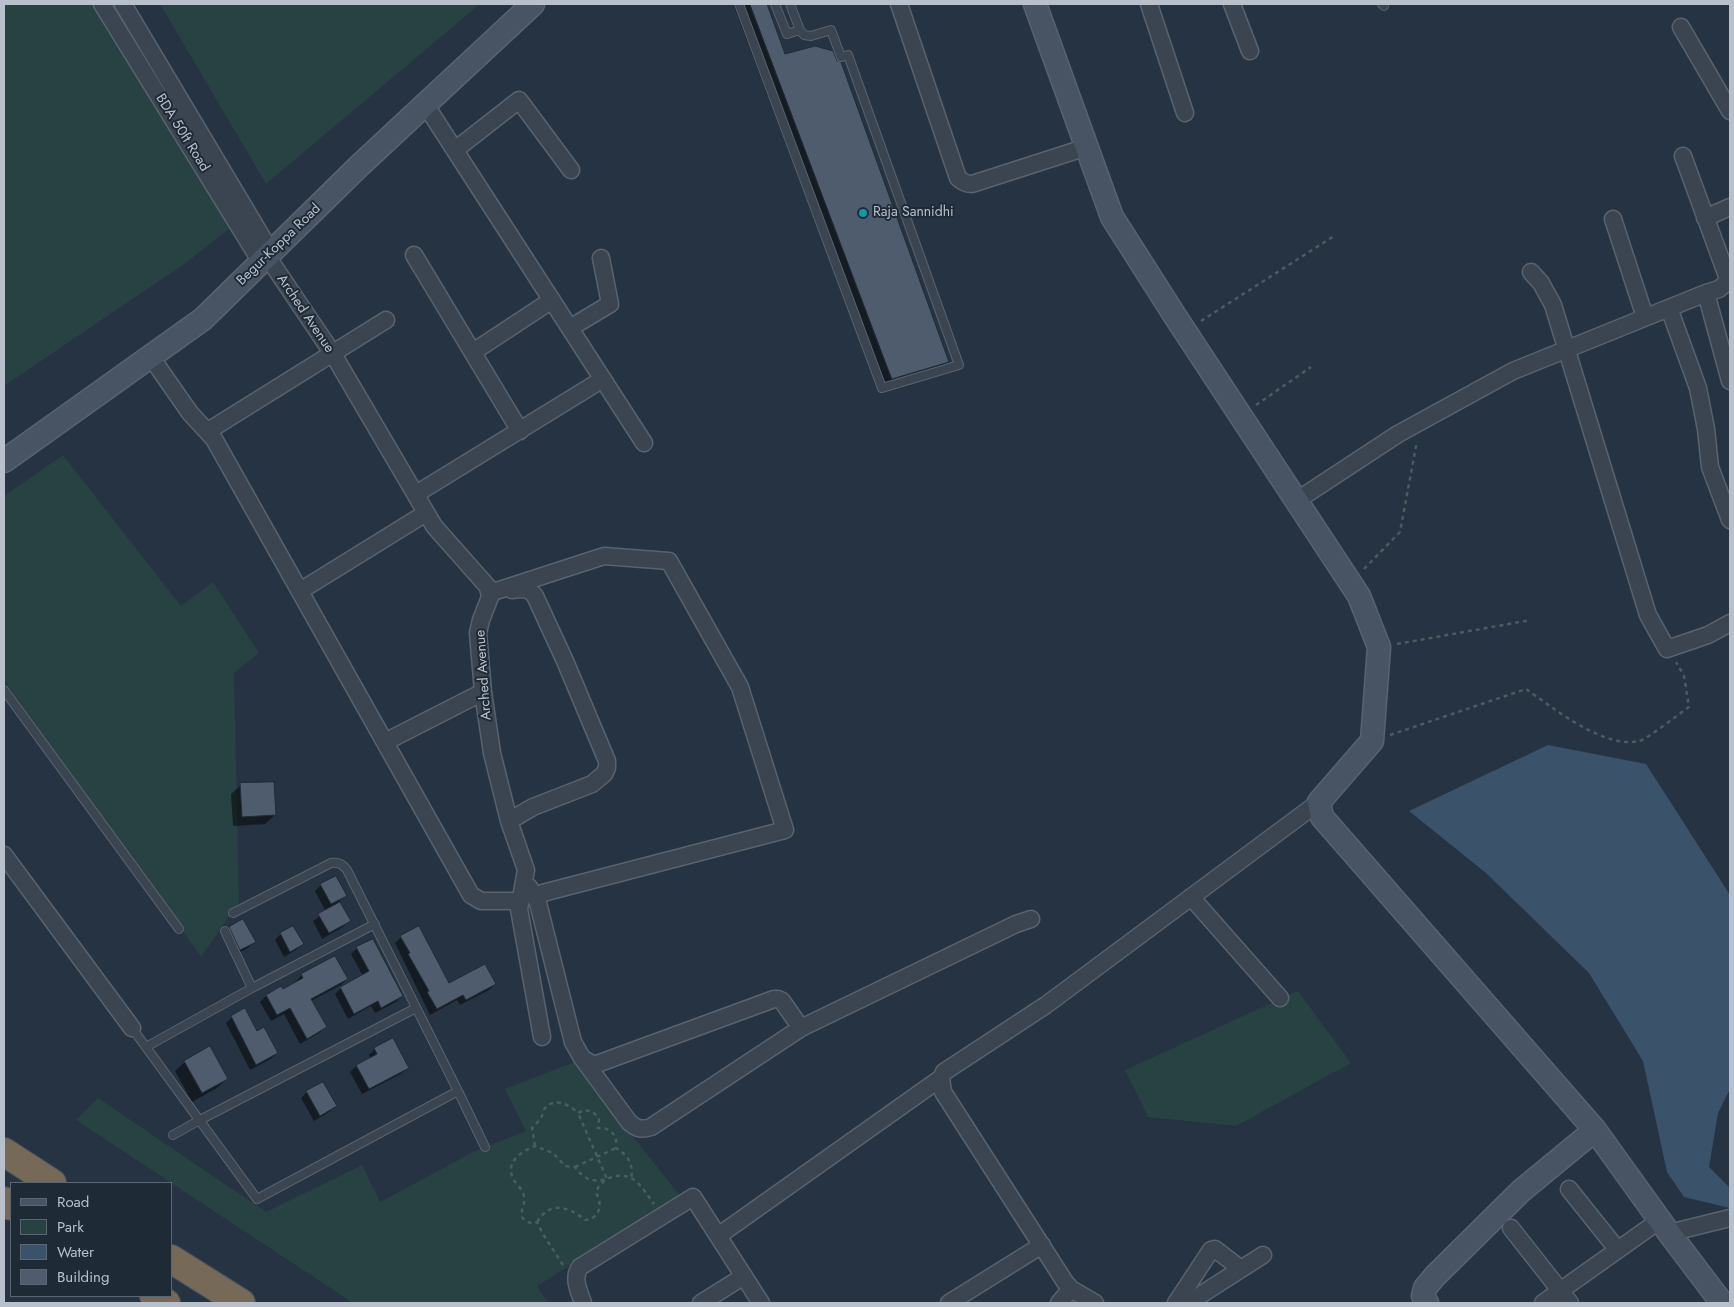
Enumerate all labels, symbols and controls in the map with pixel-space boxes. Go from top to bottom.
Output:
street label: BDA 50ft Road [151,91,213,175]
street label: Begur-Koppa Road [233,201,325,289]
place label: Raja Sannidhi [873,205,954,221]
marker: Raja Sannidhi [857,207,869,219]
street label: Arched Avenue [273,272,337,356]
street label: Arched Avenue [472,629,496,721]
legend [10,1182,172,1297]
text: Road [57,1191,89,1213]
text: Park [57,1216,84,1238]
text: Water [57,1241,94,1263]
text: Building [57,1266,109,1288]

